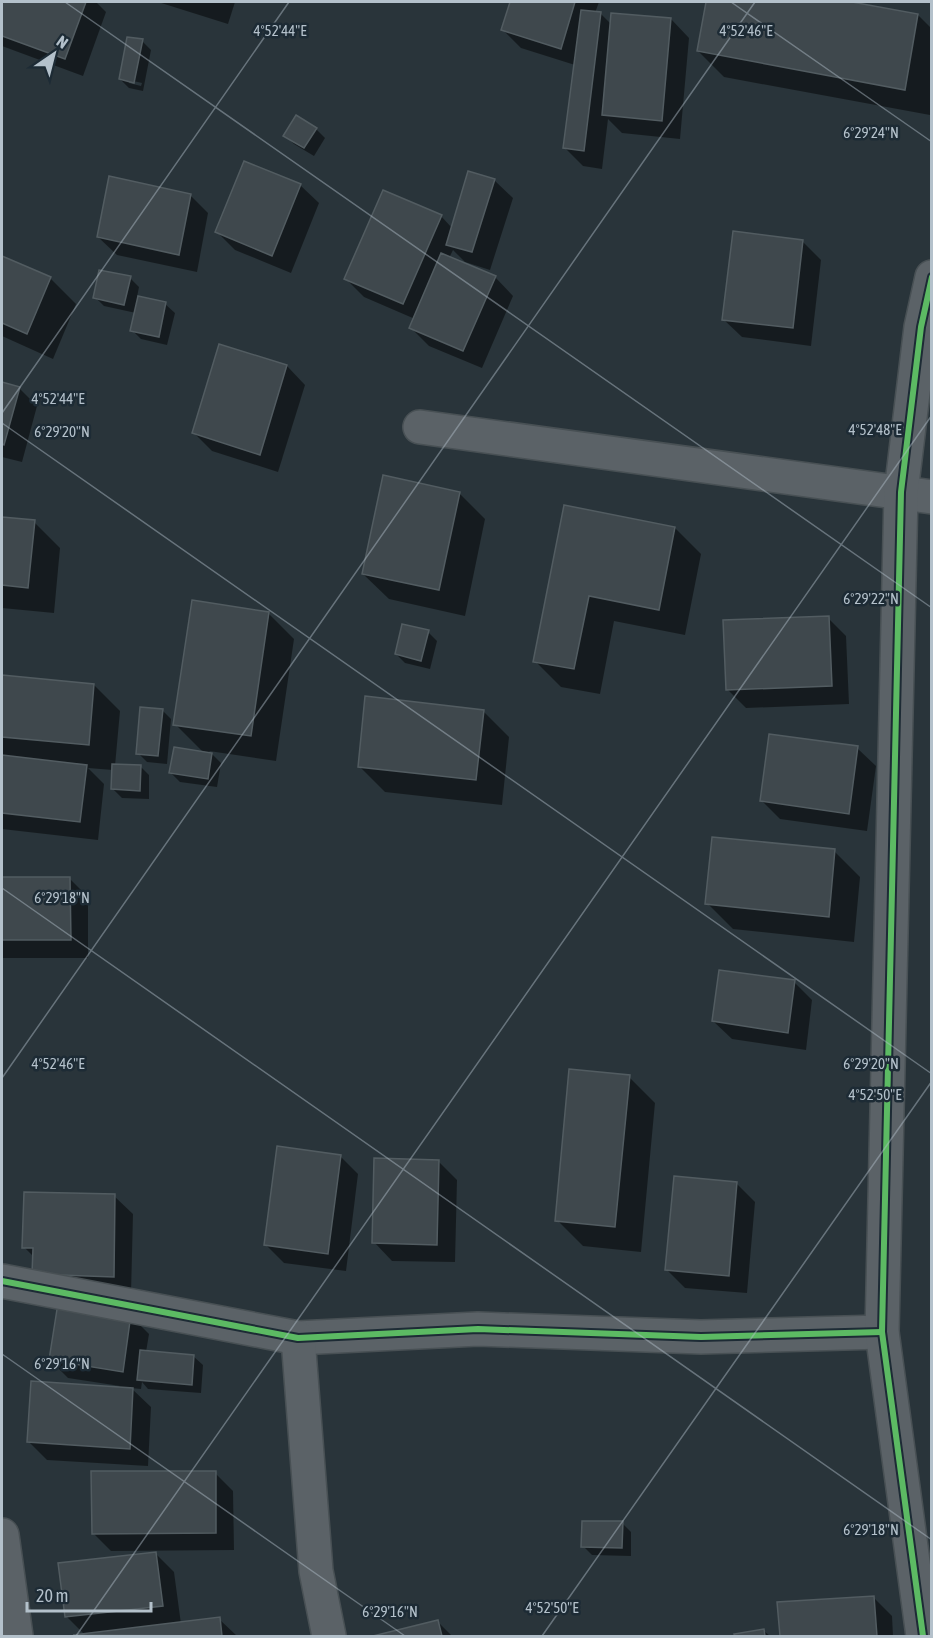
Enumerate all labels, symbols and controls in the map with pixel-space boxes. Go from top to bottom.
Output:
text: 4°52'44"E [253,22,307,39]
text: 4°52'46"E [719,22,773,39]
north arrow [24,24,84,84]
text: N [54,32,72,52]
text: 6°29'24"N [843,124,899,141]
text: 4°52'44"E [31,390,85,407]
text: 4°52'48"E [848,421,902,438]
text: 6°29'20"N [34,423,90,440]
text: 6°29'22"N [843,590,899,607]
text: 6°29'18"N [34,889,90,906]
text: 4°52'46"E [31,1055,85,1072]
text: 6°29'20"N [843,1055,899,1072]
text: 4°52'50"E [848,1086,902,1103]
text: 6°29'16"N [34,1355,90,1372]
text: 6°29'18"N [843,1521,899,1538]
scale bar [27,1575,152,1613]
text: 20 m [36,1585,68,1606]
text: 4°52'50"E [525,1599,579,1616]
text: 6°29'16"N [362,1603,418,1620]

